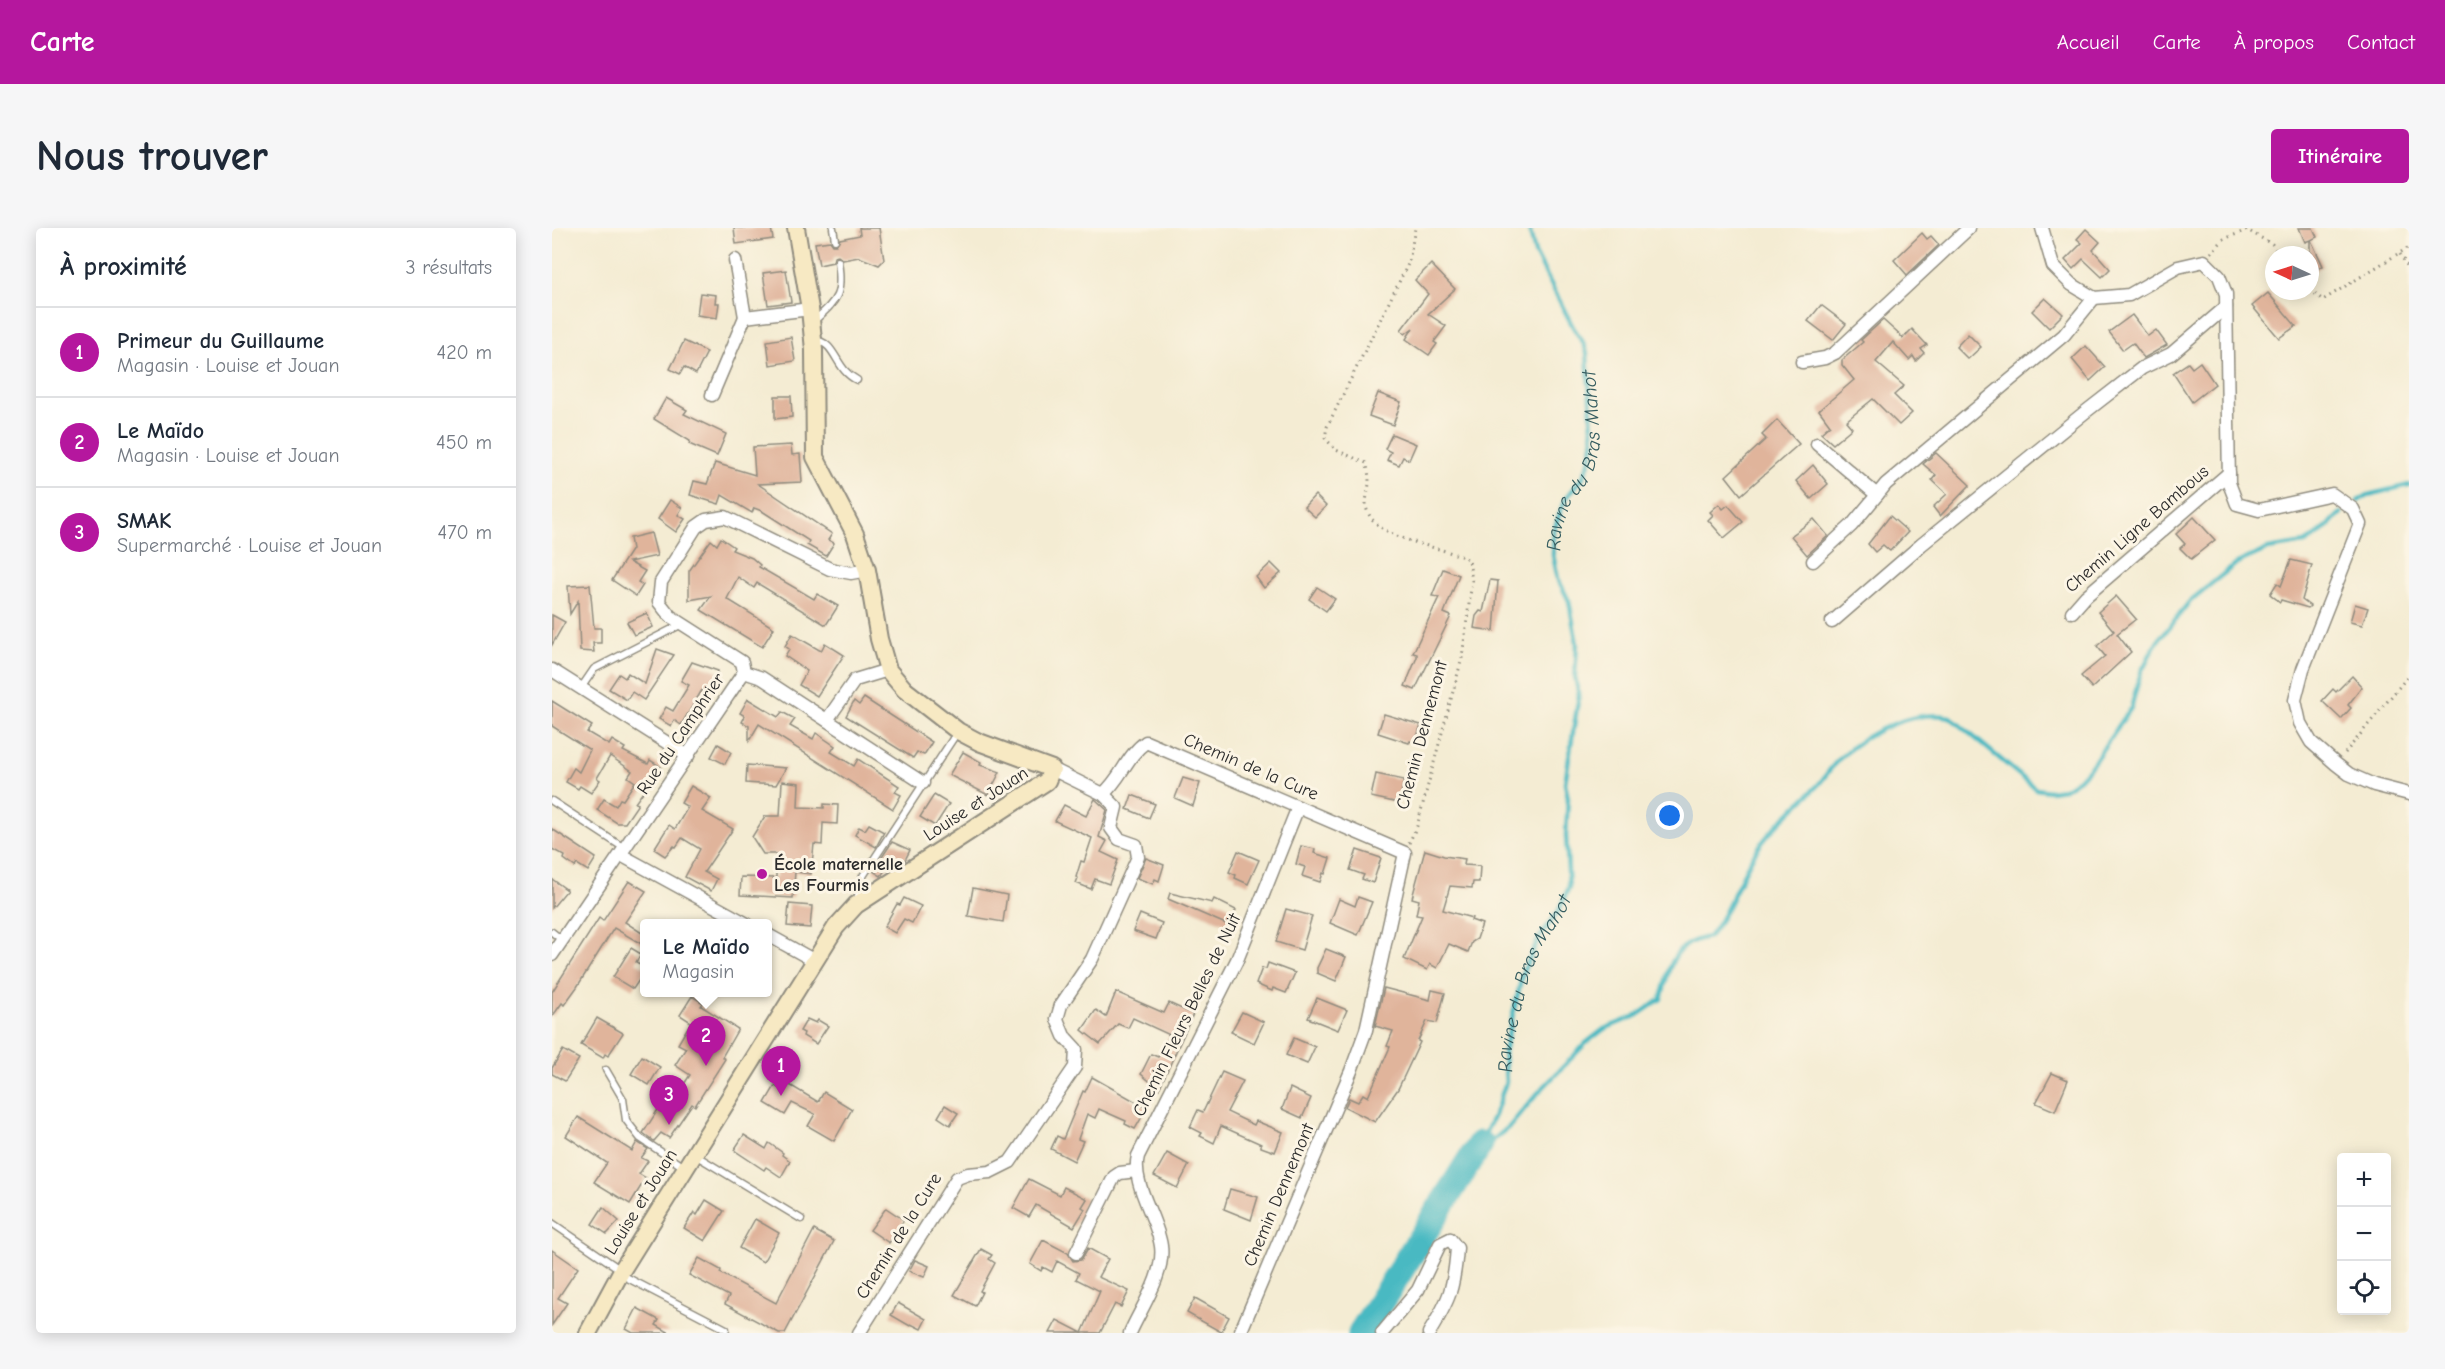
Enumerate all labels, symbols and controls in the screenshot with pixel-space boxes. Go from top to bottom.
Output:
text: Carte [30,26,95,58]
text: Accueil [2057,30,2120,54]
text: Carte [2153,30,2201,54]
text: À propos [2234,30,2314,54]
text: Contact [2347,30,2415,54]
button: Itinéraire [2271,129,2409,183]
text: Nous trouver [36,132,268,181]
north arrow [2265,246,2319,300]
text: À proximité [60,252,187,282]
text: 3 résultats [405,256,492,279]
text: Primeur du Guillaume [117,328,324,354]
text: 1 [76,341,83,364]
text: 420 m [436,341,492,364]
text: Magasin · Louise et Jouan [117,354,340,377]
water label: Ravine du Bras Mahot [1542,368,1605,551]
text: Le Maïdo [117,418,204,444]
text: 2 [75,431,84,454]
text: 450 m [436,431,492,454]
text: Magasin · Louise et Jouan [117,444,340,467]
street label: Chemin Ligne Bambous [2061,461,2213,597]
text: SMAK [117,508,171,534]
text: 3 [75,521,84,544]
text: 470 m [437,521,492,544]
text: Supermarché · Louise et Jouan [117,534,382,557]
street label: Chemin Dennemont [1392,657,1452,812]
street label: Rue du Camphrier [633,669,730,799]
street label: Chemin de la Cure [1180,729,1322,805]
street label: Louise et Jouan [920,762,1032,846]
your location [1655,801,1684,830]
place label: École maternelle Les Fourmis [774,853,903,896]
marker: École maternelle Les Fourmis [755,867,769,881]
water label: Ravine du Bras Mahot [1492,889,1576,1073]
street label: Chemin Fleurs Belles de Nuit [1129,909,1246,1120]
popup [640,919,772,997]
text: Le Maïdo [662,934,750,960]
text: Magasin [662,960,734,983]
pin: 2 [686,1016,726,1066]
pin: 1 [762,1046,800,1096]
pin: 3 [650,1076,688,1125]
street label: Chemin Dennemont [1239,1119,1319,1270]
street label: Louise et Jouan [600,1145,682,1259]
map controls [2337,1153,2391,1315]
button: + [2337,1153,2391,1207]
street label: Chemin de la Cure [852,1169,946,1303]
button: − [2337,1207,2391,1261]
button: locate [2337,1261,2391,1315]

